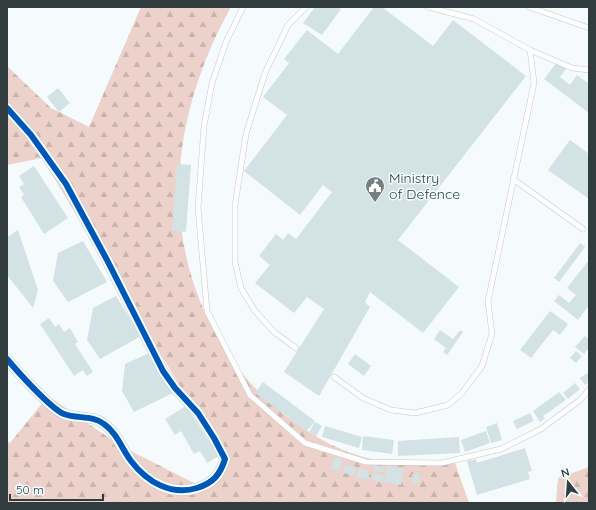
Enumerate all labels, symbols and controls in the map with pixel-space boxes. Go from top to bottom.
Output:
place label: Ministry of Defence [389,169,460,203]
public building icon: Ministry of Defence [364,175,386,203]
north arrow [548,462,588,502]
text: N [559,465,571,480]
scale bar [10,476,103,502]
text: 50 m [16,482,44,497]

